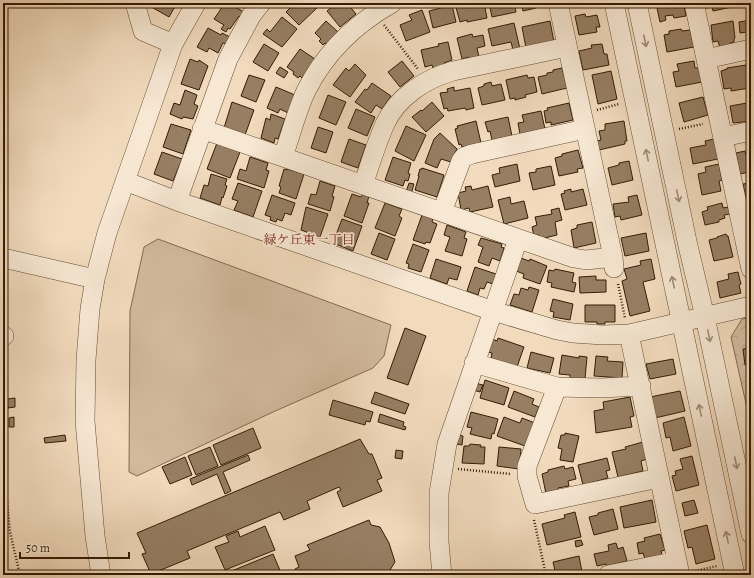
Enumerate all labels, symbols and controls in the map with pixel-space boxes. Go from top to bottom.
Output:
one-way arrow [642,34,650,47]
one-way arrow [642,149,650,162]
one-way arrow [674,189,682,202]
district label: 緑ケ丘東一丁目 [263,231,355,248]
one-way arrow [669,276,677,289]
one-way arrow [705,329,713,342]
one-way arrow [696,403,704,416]
one-way arrow [732,457,740,470]
one-way arrow [722,531,730,544]
scale bar [20,534,129,560]
text: 50 m [26,540,50,556]

